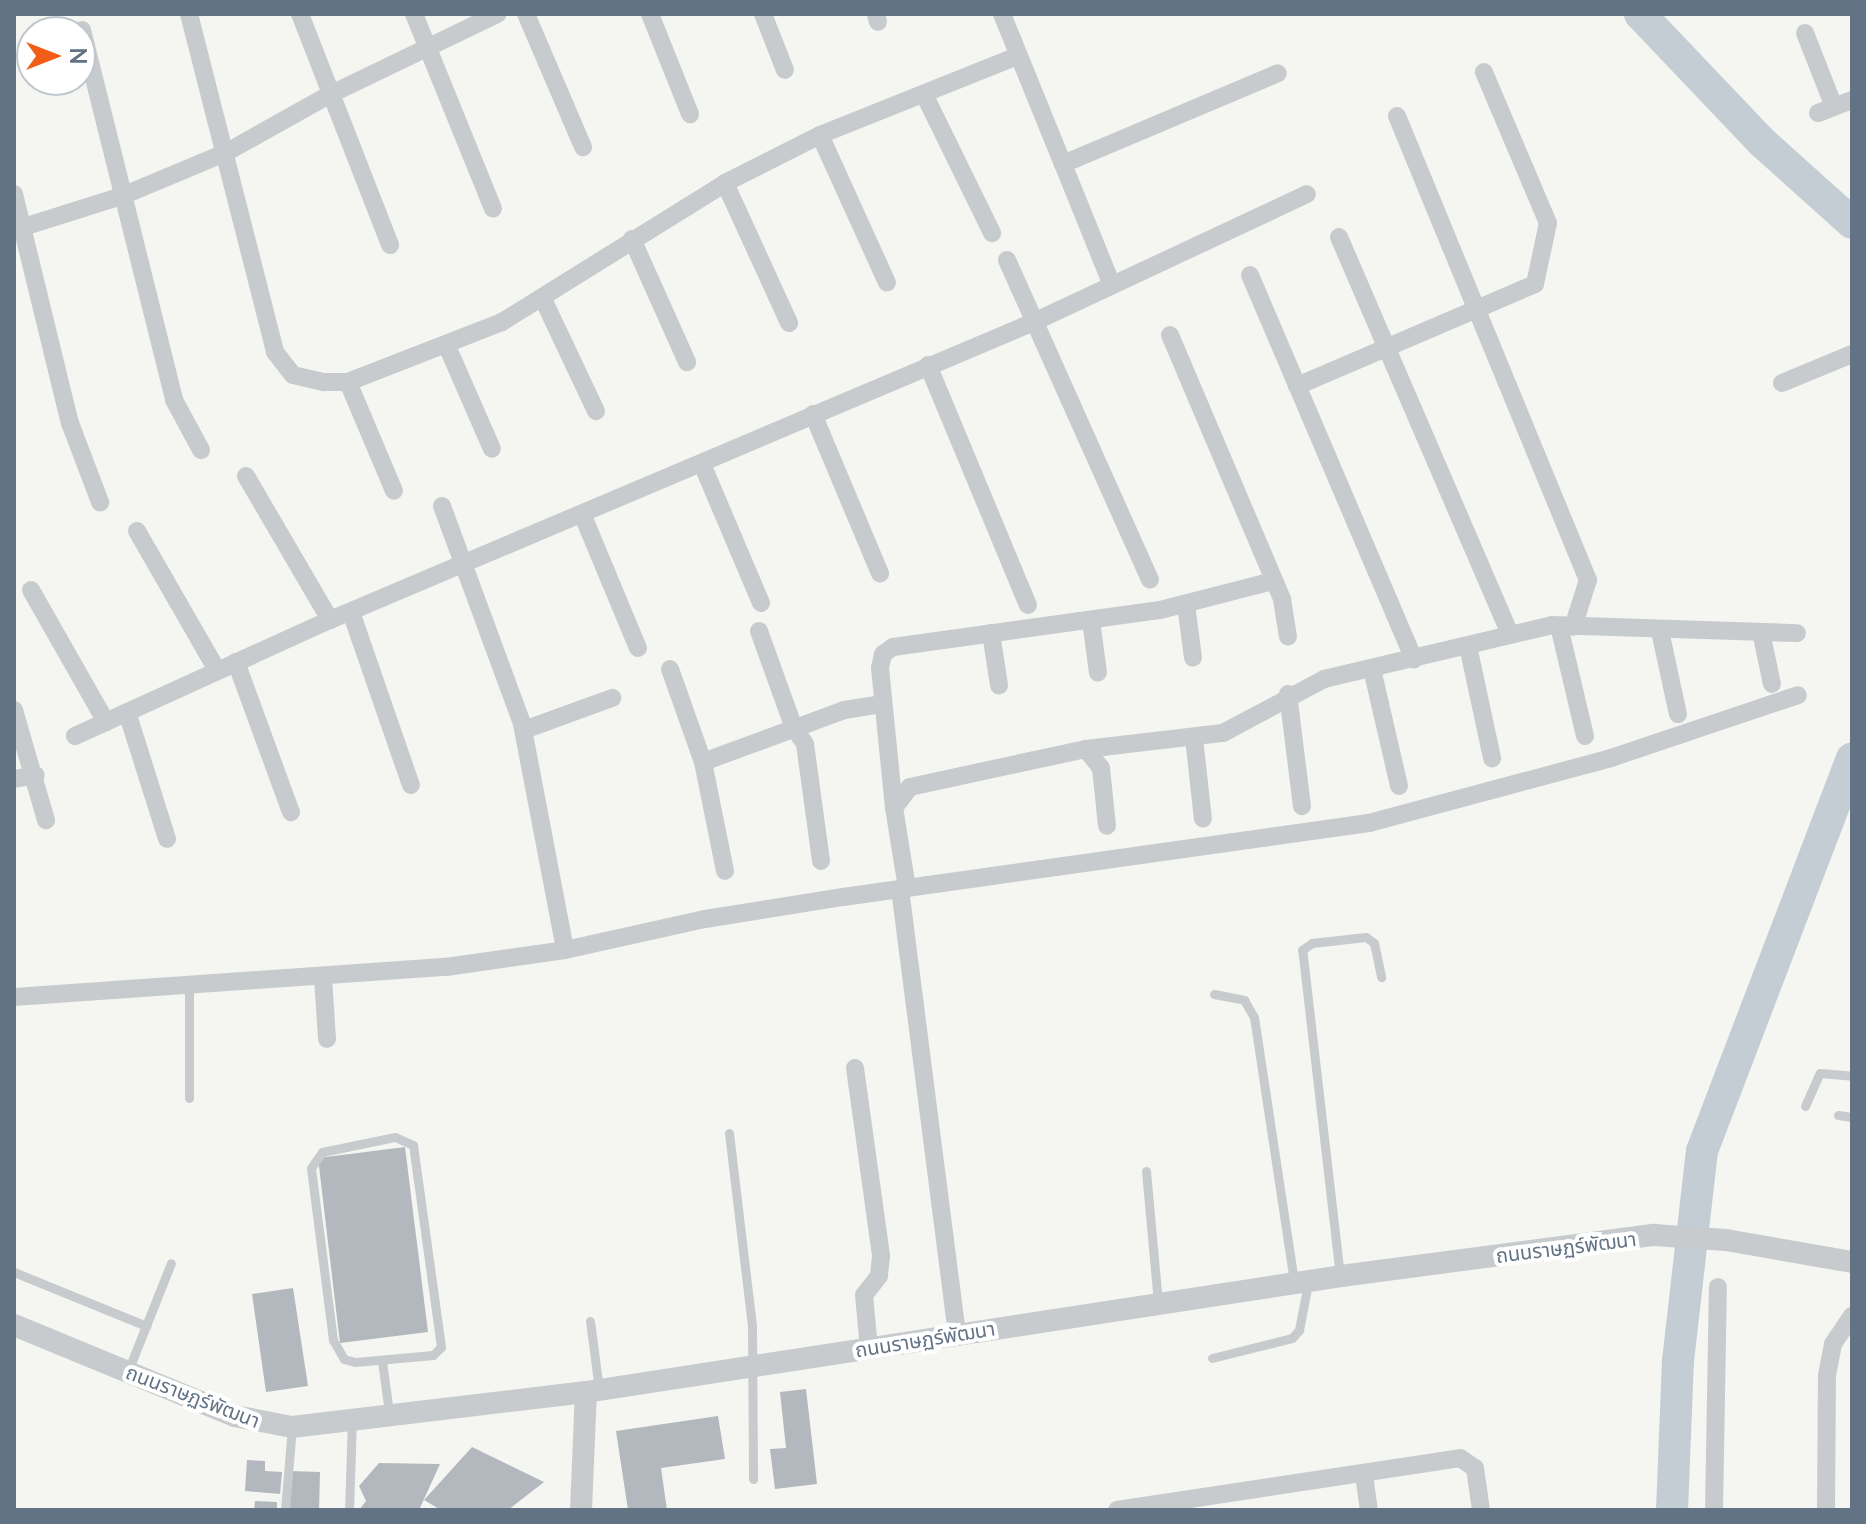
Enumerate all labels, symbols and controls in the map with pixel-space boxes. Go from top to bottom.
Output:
north arrow [16,16,96,96]
text: N [65,48,92,64]
street label: ถนนราษฏร์พัฒนา [1494,1226,1638,1268]
street label: ถนนราษฏร์พัฒนา [853,1316,997,1362]
street label: ถนนราษฏร์พัฒนา [123,1359,263,1433]

